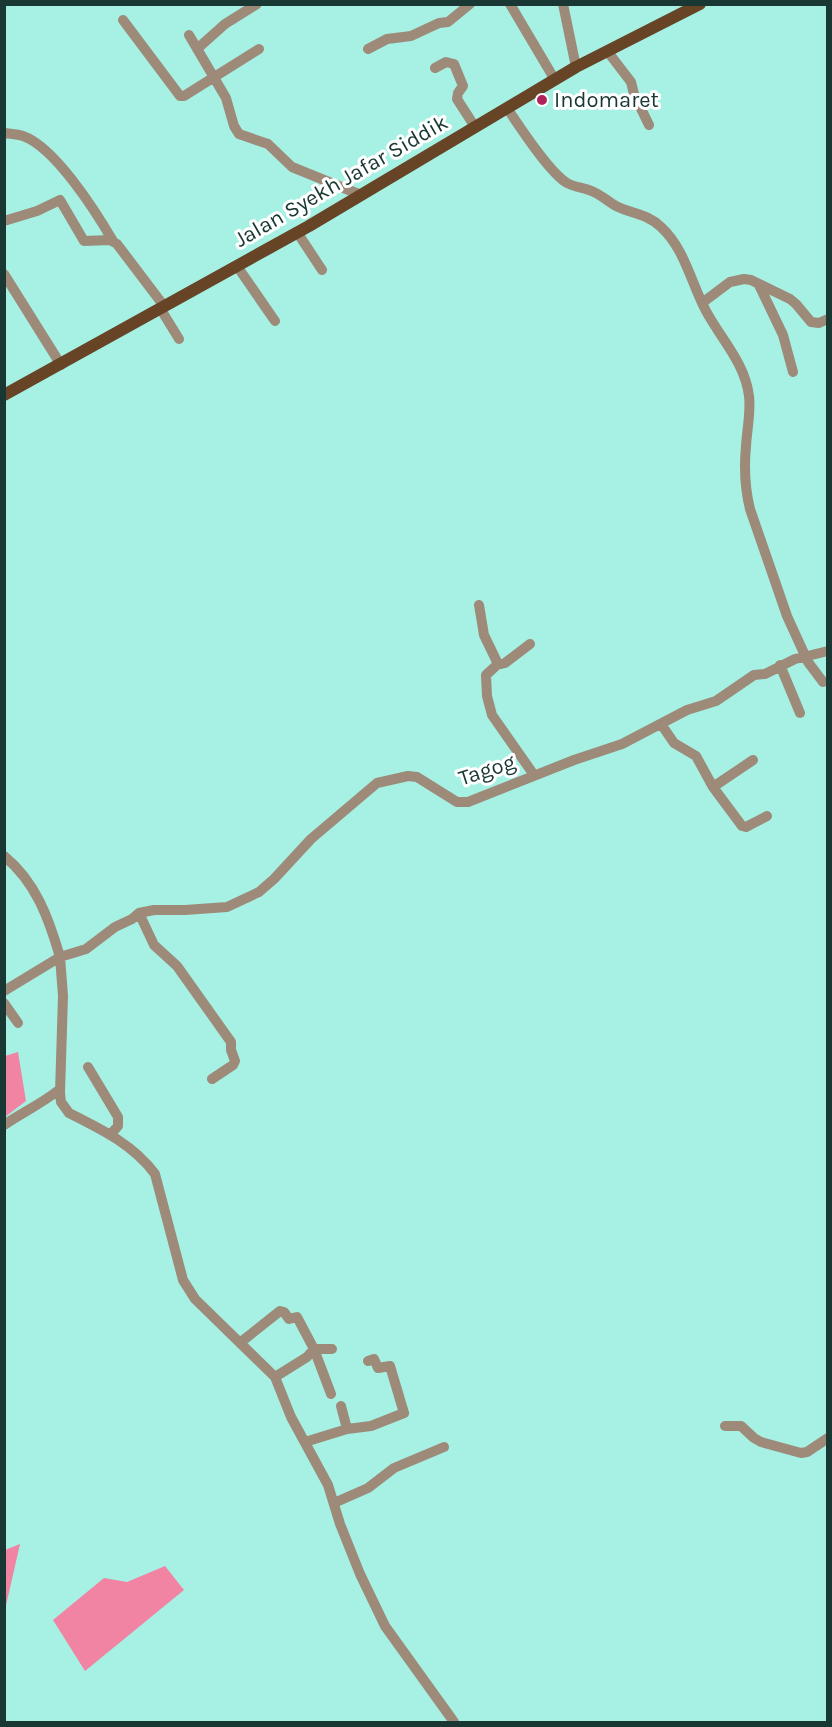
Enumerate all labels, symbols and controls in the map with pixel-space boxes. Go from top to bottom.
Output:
place label: Indomaret [554,87,659,113]
marker: Indomaret [535,93,549,107]
street label: Jalan Syekh Jafar Siddik [230,109,452,253]
street label: Tagog [455,748,519,791]

